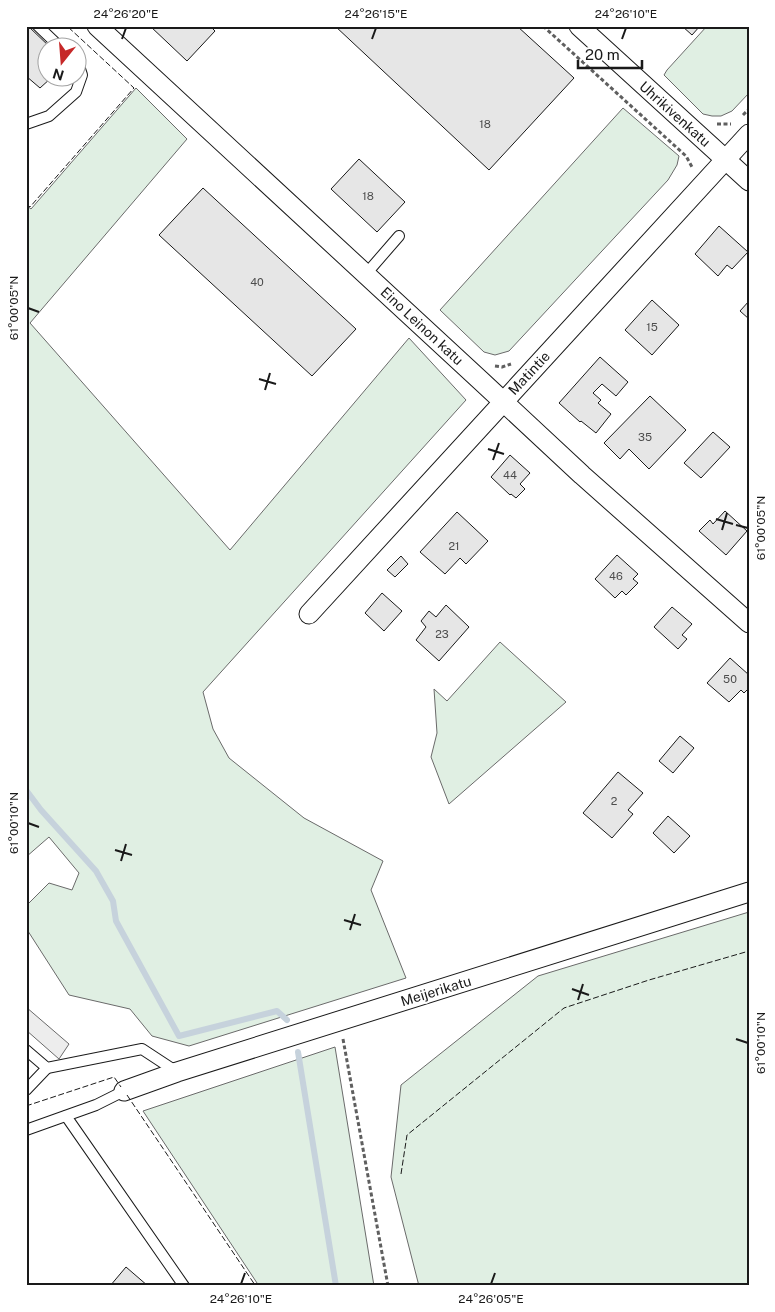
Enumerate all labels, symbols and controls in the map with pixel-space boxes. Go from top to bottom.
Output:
text: 24°26'20"E [94,7,158,21]
text: 24°26'15"E [345,7,407,21]
text: 24°26'10"E [595,7,657,21]
north arrow [38,38,88,88]
scale bar [578,38,641,70]
text: 20 m [585,46,620,63]
text: N [51,65,66,84]
street label: Uhrikivenkatu [636,78,714,150]
house number: 18 [479,118,491,130]
house number: 18 [362,190,374,202]
text: 61°00'05"N [7,276,21,340]
house number: 40 [250,276,264,288]
street label: Eino Leinon katu [378,284,466,368]
house number: 15 [646,321,658,333]
street label: Matintie [505,348,553,398]
house number: 35 [638,431,652,443]
house number: 44 [503,469,517,481]
text: 61°00'05"N [754,496,768,560]
house number: 21 [448,540,460,552]
house number: 46 [609,570,623,582]
house number: 23 [435,628,449,640]
house number: 50 [723,673,737,685]
text: 61°00'10"N [7,792,21,854]
house number: 2 [611,795,618,807]
street label: Meijerikatu [399,973,473,1009]
text: 61°00'10"N [754,1012,768,1074]
text: 24°26'10"E [210,1292,272,1306]
text: 24°26'05"E [458,1292,524,1306]

